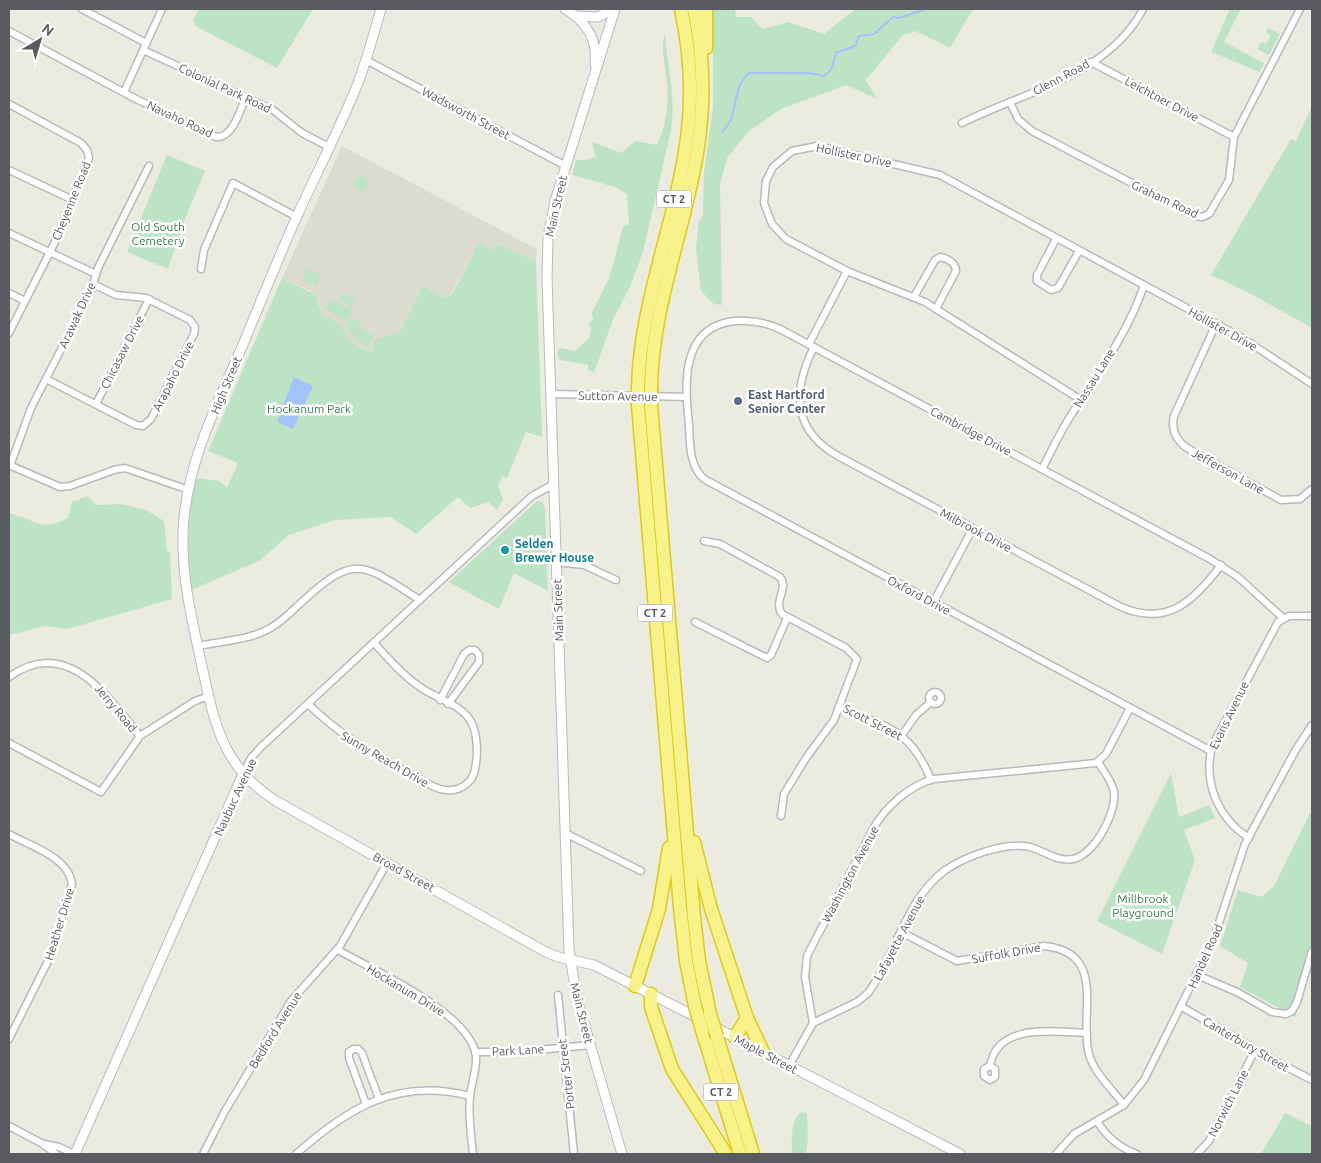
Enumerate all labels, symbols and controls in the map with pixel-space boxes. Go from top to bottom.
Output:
north arrow [15,15,65,65]
text: N [39,20,57,39]
street label: Glenn Road [1031,57,1091,97]
street label: Colonial Park Road [177,61,273,115]
street label: Leichtner Drive [1123,74,1201,124]
street label: Wadsworth Street [420,84,513,142]
street label: Navaho Road [145,98,215,140]
street label: Hollister Drive [815,141,893,169]
street label: Cheyenne Road [49,160,93,242]
street label: Main Street [543,174,569,238]
street label: Graham Road [1129,178,1201,220]
road number: CT 2 [656,190,692,208]
park label: Old South Cemetery [131,220,185,247]
street label: Arawak Drive [56,280,98,350]
street label: Hollister Drive [1186,305,1260,353]
street label: Chicasaw Drive [98,313,146,391]
street label: Arapaho Drive [150,339,196,413]
street label: Nassau Lane [1071,346,1117,410]
street label: High Street [208,354,244,416]
place label: East Hartford Senior Center [748,388,825,415]
street label: Sutton Avenue [578,389,658,403]
marker: East Hartford Senior Center [732,395,744,407]
park label: Hockanum Park [267,402,351,415]
street label: Cambridge Drive [928,404,1014,458]
street label: Jefferson Lane [1190,446,1266,496]
street label: Milbrook Drive [938,506,1014,554]
place label: Selden Brewer House [515,537,594,564]
marker: Selden Brewer House [499,544,511,556]
street label: Oxford Drive [885,573,953,617]
street label: Main Street [550,578,566,642]
road number: CT 2 [638,604,672,622]
street label: Evans Avenue [1207,679,1251,751]
street label: Jerry Road [92,682,140,734]
street label: Scott Street [841,702,905,743]
street label: Sunny Reach Drive [339,729,431,789]
street label: Naubuc Avenue [211,756,259,838]
street label: Washington Avenue [819,823,881,925]
street label: Broad Street [371,850,437,894]
street label: Heather Drive [42,886,76,962]
park label: Millbrook Playground [1112,892,1174,919]
street label: Lafayette Avenue [871,893,927,983]
street label: Handel Road [1185,922,1225,990]
street label: Suffolk Drive [971,941,1041,965]
street label: Hockanum Drive [365,962,447,1018]
street label: Main Street [568,981,596,1045]
street label: Bedford Avenue [246,989,304,1071]
street label: Canterbury Street [1201,1014,1291,1074]
street label: Maple Street [732,1032,800,1076]
street label: Porter Street [555,1038,577,1110]
street label: Park Lane [492,1042,544,1058]
street label: Norwich Lane [1206,1067,1250,1139]
road number: CT 2 [704,1084,738,1100]

